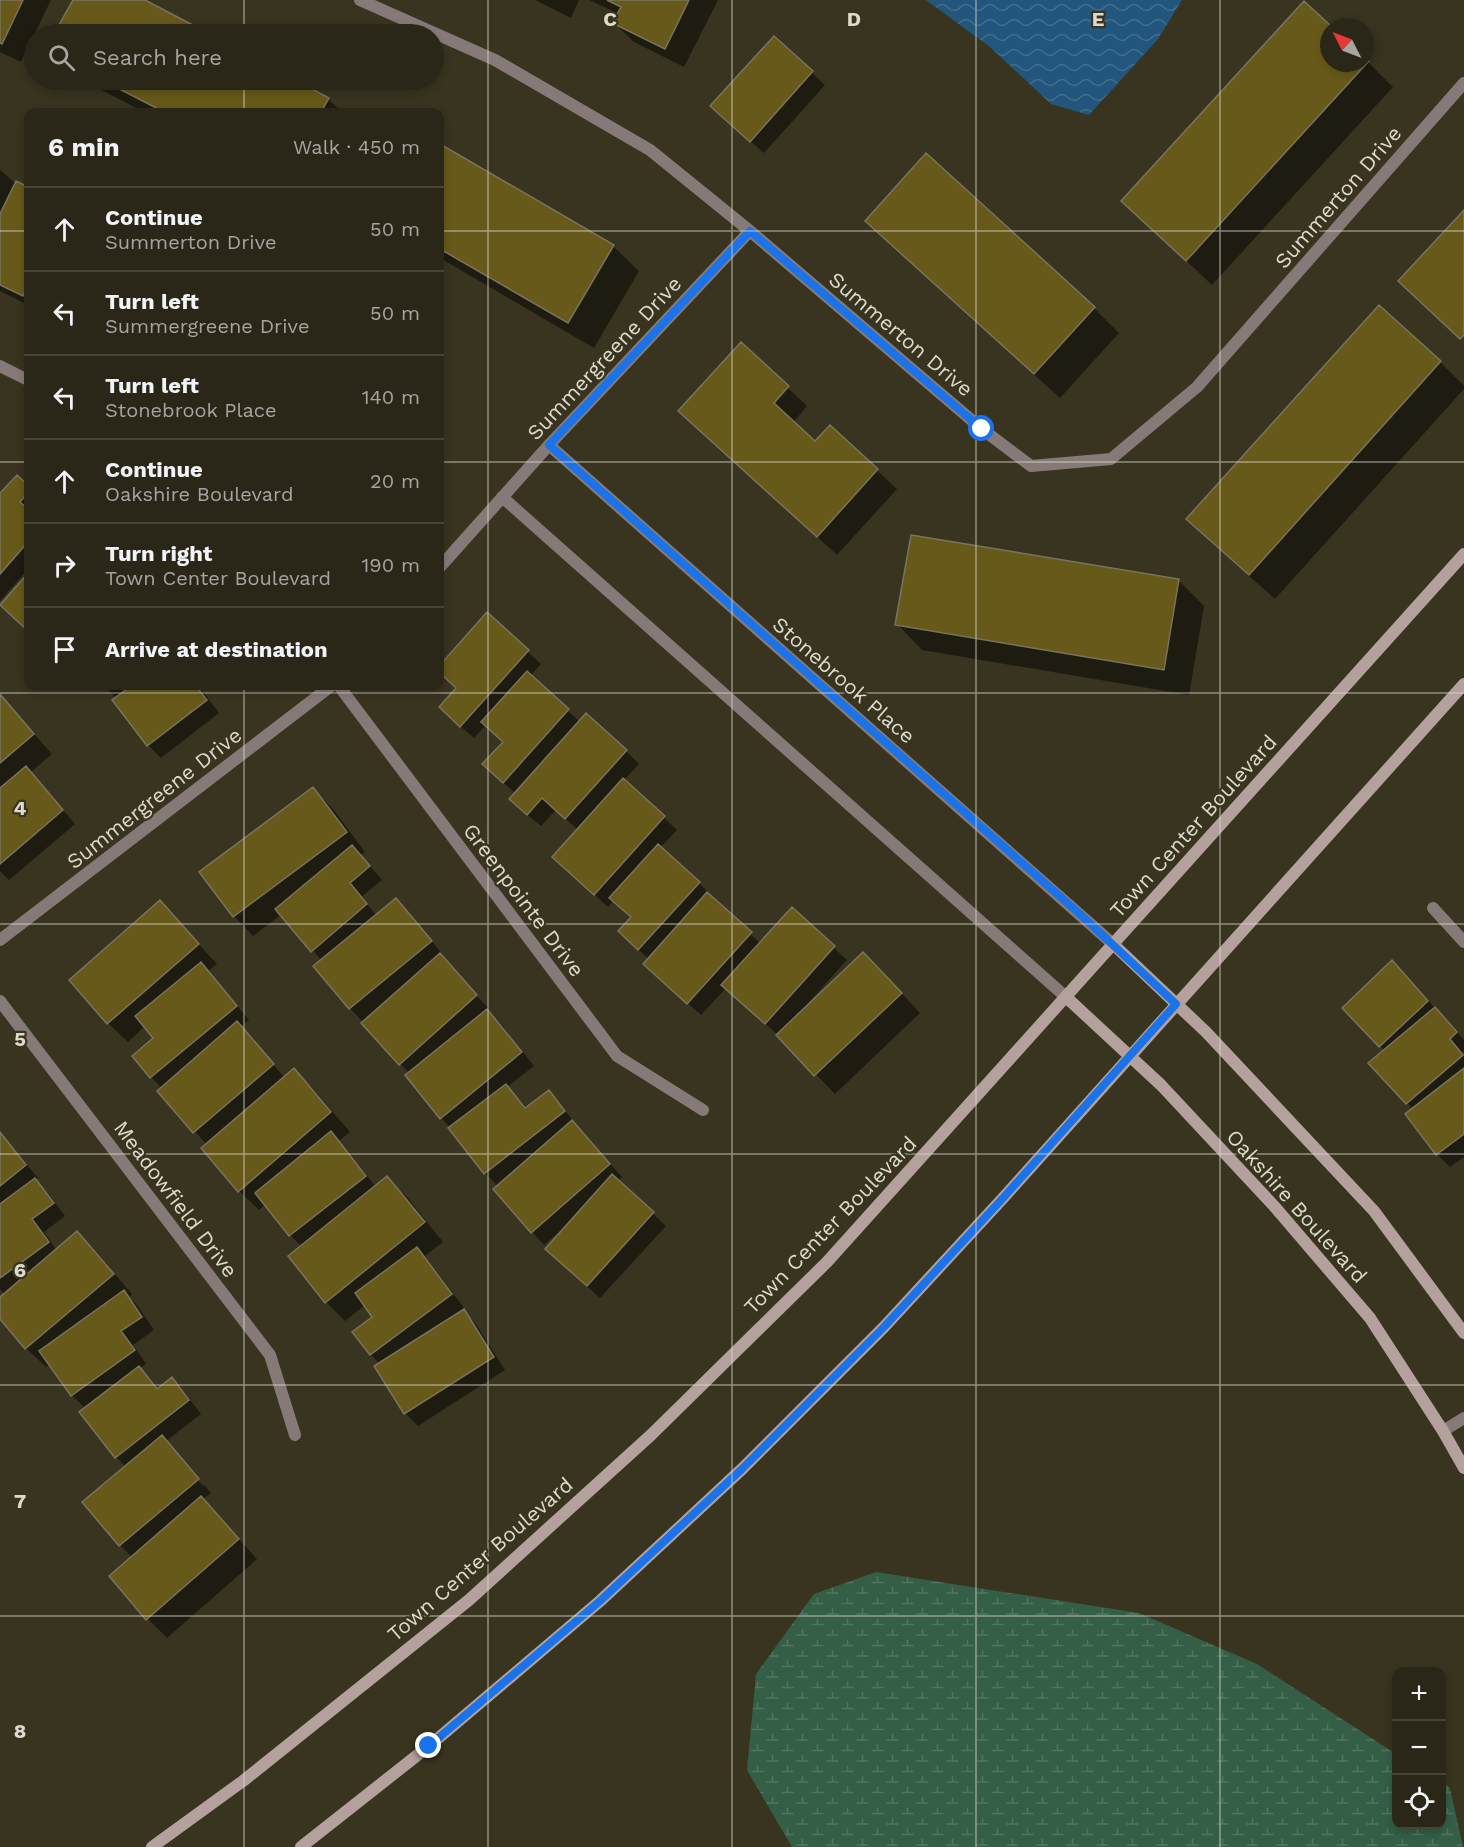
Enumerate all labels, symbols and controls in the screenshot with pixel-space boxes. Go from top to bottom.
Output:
text: C [603,7,617,31]
text: D [847,7,861,31]
text: E [1092,7,1104,31]
north arrow [1320,18,1374,72]
search box [24,24,444,90]
icon: search [45,41,78,74]
text: Search here [93,45,222,70]
street label: Summerton Drive [1269,121,1407,273]
text: 6 min [48,132,120,162]
text: Walk · 450 m [293,135,420,159]
text: Continue [105,205,203,230]
icon: ahead [48,213,81,246]
text: 50 m [370,217,420,241]
text: Summerton Drive [105,230,277,254]
street label: Summerton Drive [824,267,978,401]
street label: Summergreene Drive [522,271,686,445]
text: Turn left [105,289,199,314]
icon: left [48,297,81,330]
text: 50 m [370,301,420,325]
text: Summergreene Drive [105,314,309,338]
text: Turn left [105,373,199,398]
icon: left [48,381,81,414]
text: 140 m [362,385,420,409]
text: Stonebrook Place [105,398,277,422]
route start [968,415,994,441]
text: Continue [105,457,203,482]
icon: ahead [48,465,81,498]
text: 20 m [370,469,420,493]
text: Oakshire Boulevard [105,482,293,506]
text: Turn right [105,541,212,566]
icon: right [48,549,81,582]
text: 190 m [362,553,420,577]
text: Town Center Boulevard [105,566,331,590]
street label: Stonebrook Place [768,611,920,749]
icon: arrive [48,633,81,666]
text: Arrive at destination [105,637,328,662]
street label: Summergreene Drive [62,722,246,874]
street label: Town Center Boulevard [1104,729,1282,923]
text: 4 [14,796,27,820]
street label: Greenpointe Drive [458,819,590,981]
text: 5 [14,1027,26,1051]
street label: Meadowfield Drive [109,1116,243,1282]
street label: Oakshire Boulevard [1222,1124,1372,1288]
street label: Town Center Boulevard [739,1131,921,1319]
text: 6 [14,1258,26,1282]
street label: Town Center Boulevard [382,1472,578,1646]
text: 7 [14,1489,26,1513]
map controls [1392,1667,1446,1829]
button: + [1392,1667,1446,1721]
text: 8 [14,1719,26,1743]
button: − [1392,1721,1446,1775]
route end [415,1732,441,1758]
button: locate [1392,1775,1446,1829]

